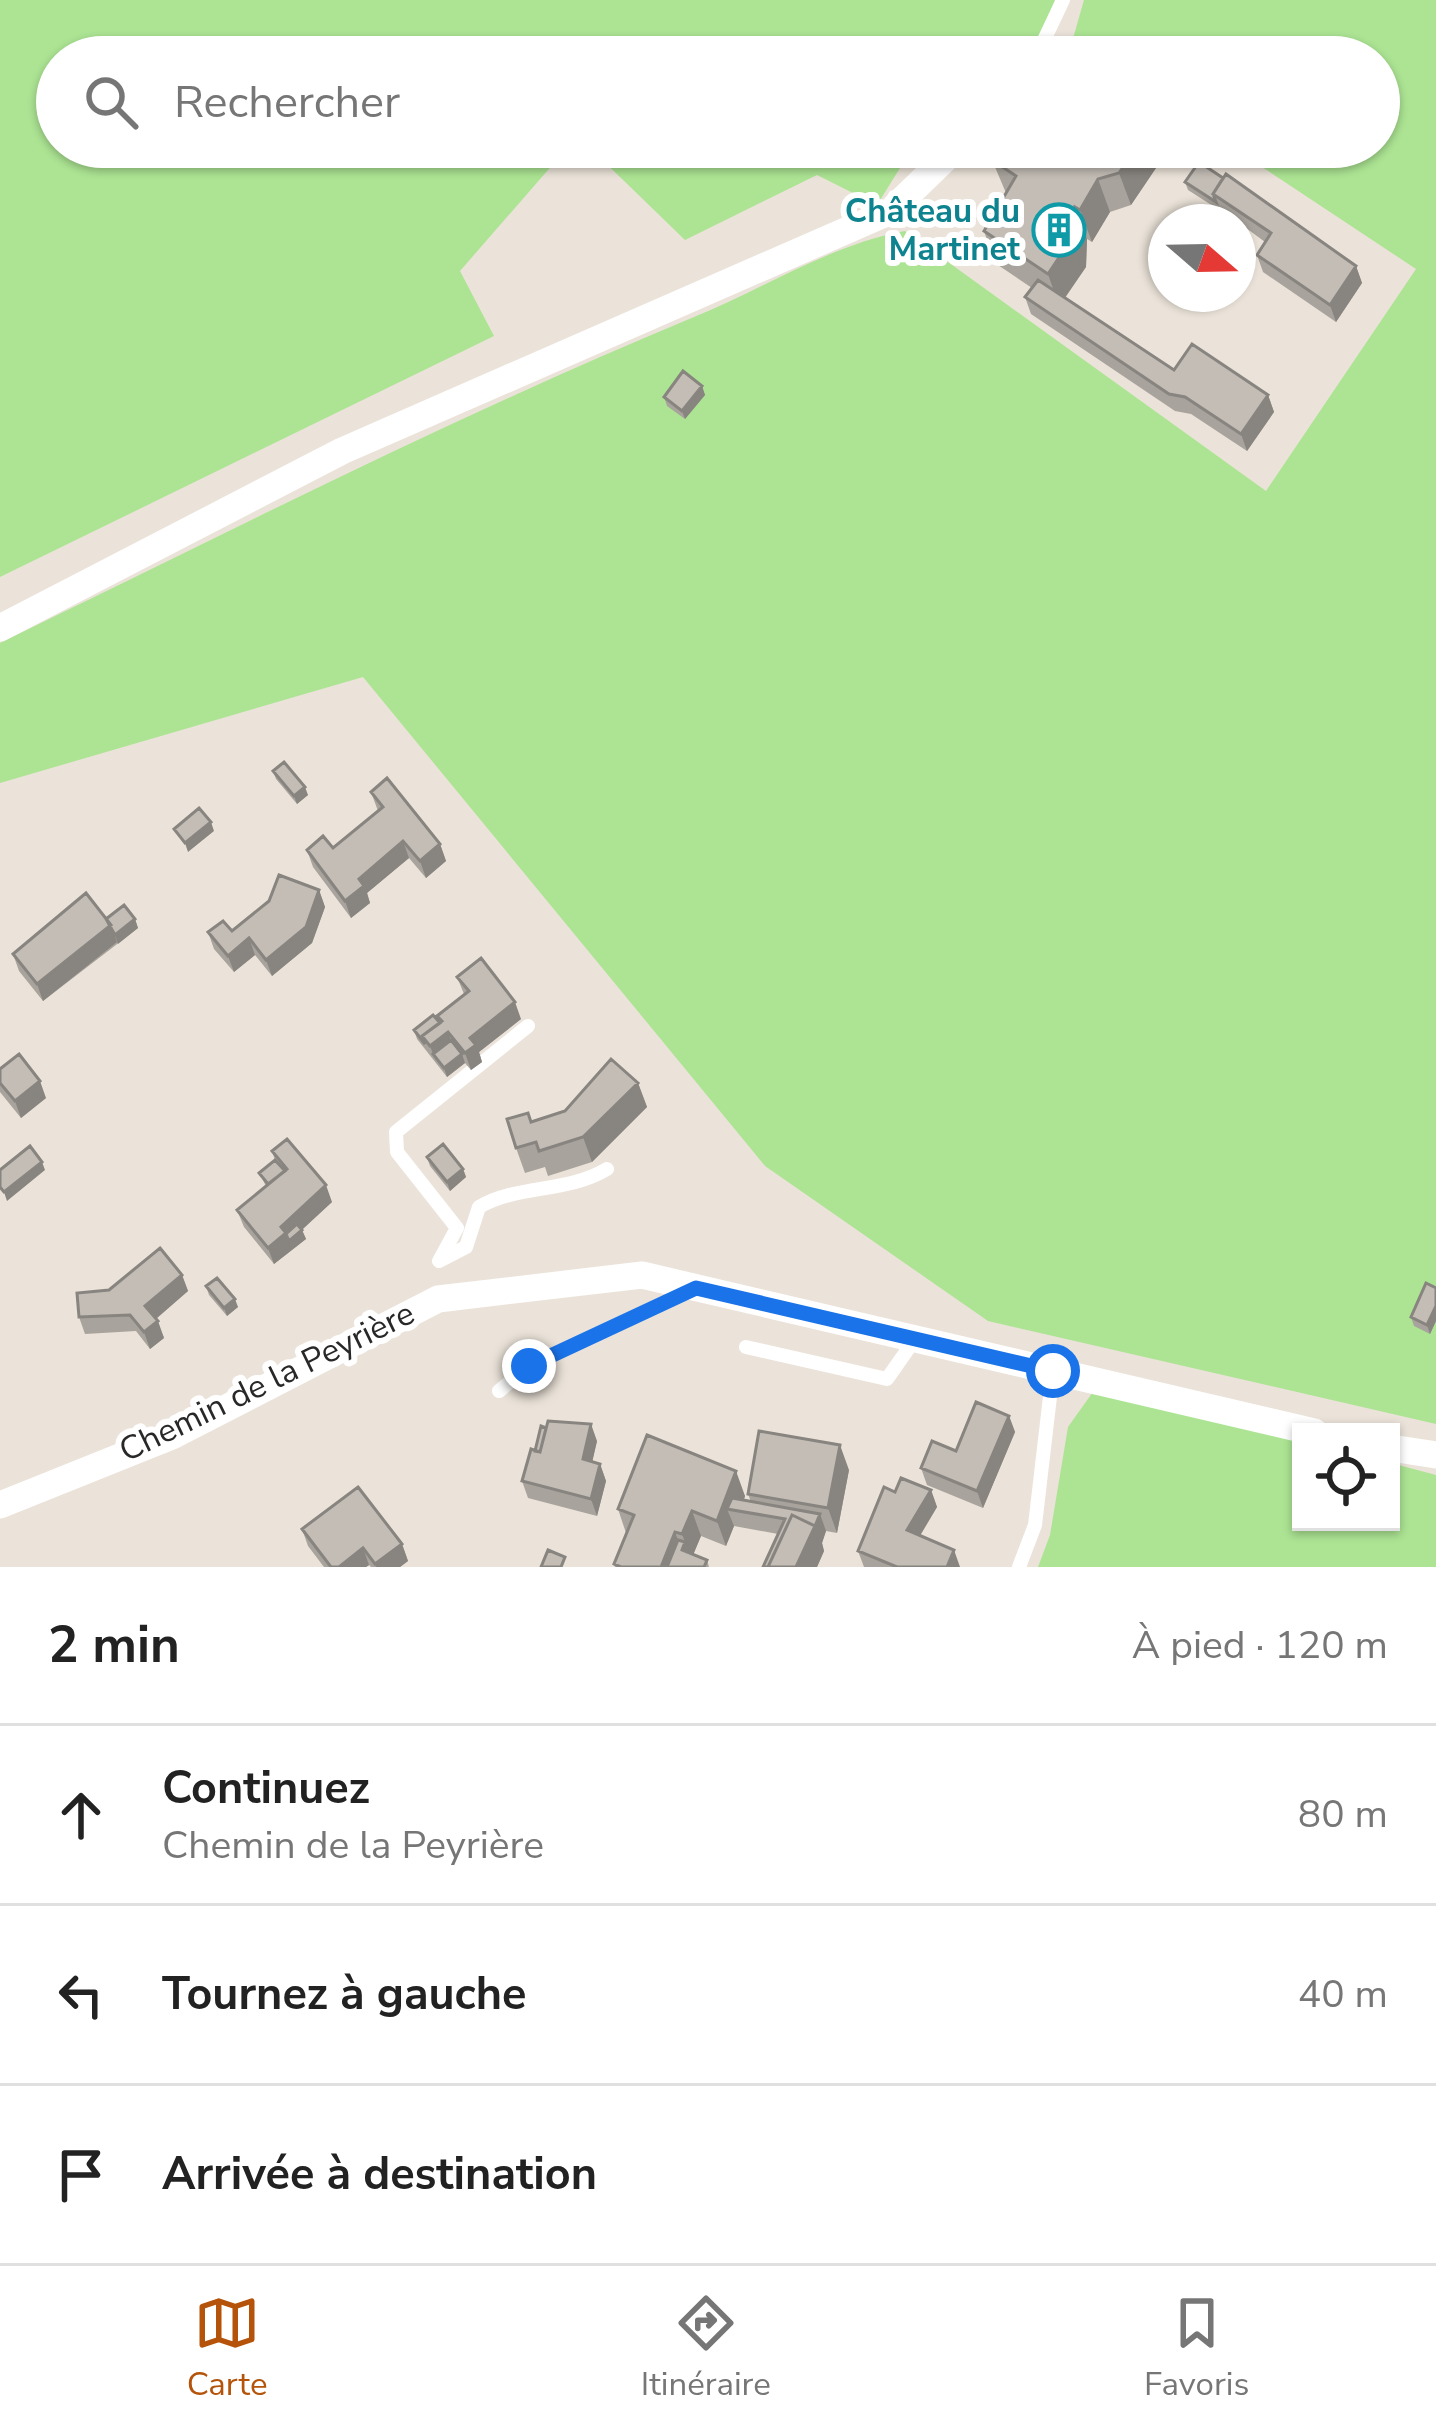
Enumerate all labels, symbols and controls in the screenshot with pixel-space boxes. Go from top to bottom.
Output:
search box [36,36,1400,168]
icon: search [78,69,144,135]
text: Rechercher [174,72,400,133]
place label: Château du Martinet [845,189,1020,272]
building icon: Château du Martinet [1031,202,1087,258]
north arrow [1148,204,1256,312]
street label: Chemin de la Peyrière [112,1291,422,1473]
route end [502,1339,556,1393]
route start [1026,1344,1080,1398]
map controls [1292,1423,1400,1531]
button: locate [1292,1423,1400,1531]
text: 2 min [48,1610,180,1680]
text: À pied · 120 m [1132,1619,1388,1672]
text: Continuez [162,1758,370,1819]
icon: ahead [48,1782,114,1848]
text: 80 m [1298,1788,1388,1841]
text: Chemin de la Peyrière [162,1819,544,1872]
icon: left [48,1962,114,2028]
text: Tournez à gauche [162,1964,527,2025]
text: 40 m [1298,1968,1388,2021]
icon: arrive [48,2142,114,2208]
text: Arrivée à destination [162,2144,597,2205]
tab: Carte [187,2290,267,2407]
tab: Itinéraire [641,2290,771,2407]
tab: Favoris [1144,2290,1249,2407]

